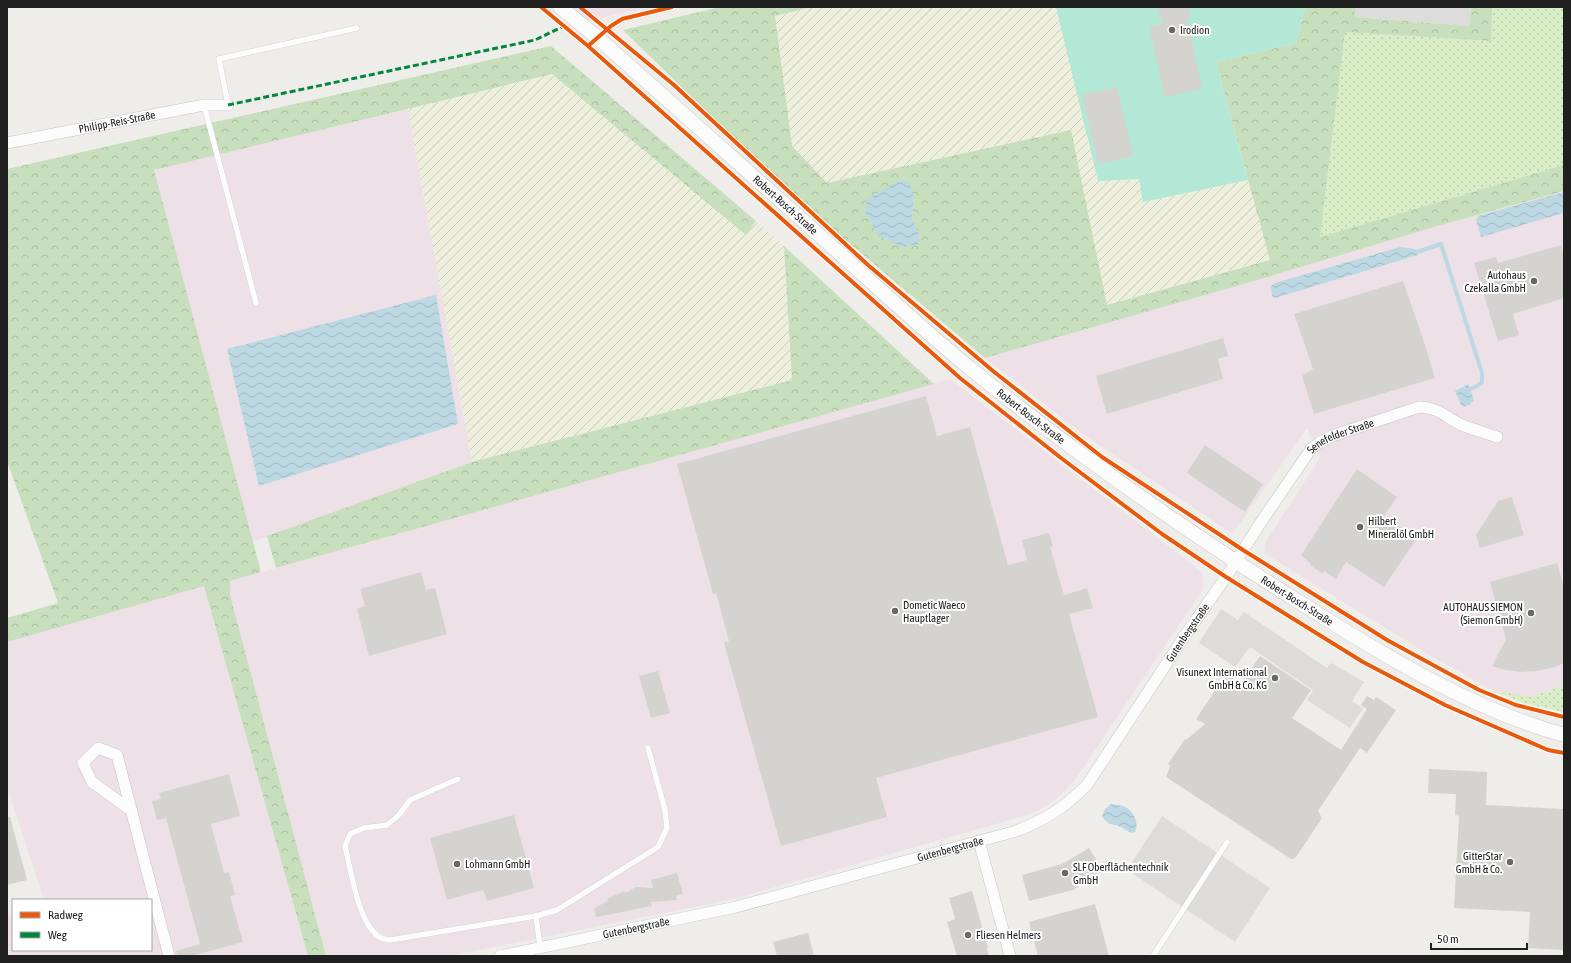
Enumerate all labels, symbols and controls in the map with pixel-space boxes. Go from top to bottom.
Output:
place label: Irodion [1180,24,1209,36]
marker: Irodion [1167,25,1177,35]
street label: Philipp-Reis-Straße [78,109,156,135]
street label: Robert-Bosch-Straße [751,173,820,237]
place label: Autohaus Czekalla GmbH [1464,269,1526,294]
marker: Autohaus Czekalla GmbH [1529,276,1539,286]
street label: Robert-Bosch-Straße [995,386,1067,446]
street label: Senefelder Straße [1304,416,1375,455]
place label: Hilbert Mineralöl GmbH [1368,515,1434,540]
marker: Hilbert Mineralöl GmbH [1355,522,1365,532]
street label: Robert-Bosch-Straße [1259,573,1335,628]
place label: Dometic Waeco Hauptlager [903,599,965,624]
street label: Gutenbergstraße [1163,601,1212,664]
place label: AUTOHAUS SIEMON (Siemon GmbH) [1443,601,1523,626]
marker: Dometic Waeco Hauptlager [890,606,900,616]
marker: AUTOHAUS SIEMON (Siemon GmbH) [1526,608,1536,618]
place label: Visunext International GmbH & Co. KG [1176,666,1267,691]
marker: Visunext International GmbH & Co. KG [1270,673,1280,683]
street label: Gutenbergstraße [916,834,985,864]
place label: GitterStar GmbH & Co. [1456,850,1503,875]
marker: GitterStar GmbH & Co. [1505,857,1515,867]
place label: Lohmann GmbH [465,858,530,870]
marker: Lohmann GmbH [452,859,462,869]
place label: SLF Oberflächentechnik GmbH [1073,861,1169,886]
marker: SLF Oberflächentechnik GmbH [1060,868,1070,878]
legend [12,899,152,951]
text: Radweg [48,908,84,922]
street label: Gutenbergstraße [602,915,671,941]
scale bar [1431,925,1527,951]
text: Weg [48,928,68,942]
place label: Fliesen Helmers [976,929,1041,941]
marker: Fliesen Helmers [963,930,973,940]
text: 50 m [1437,932,1459,946]

